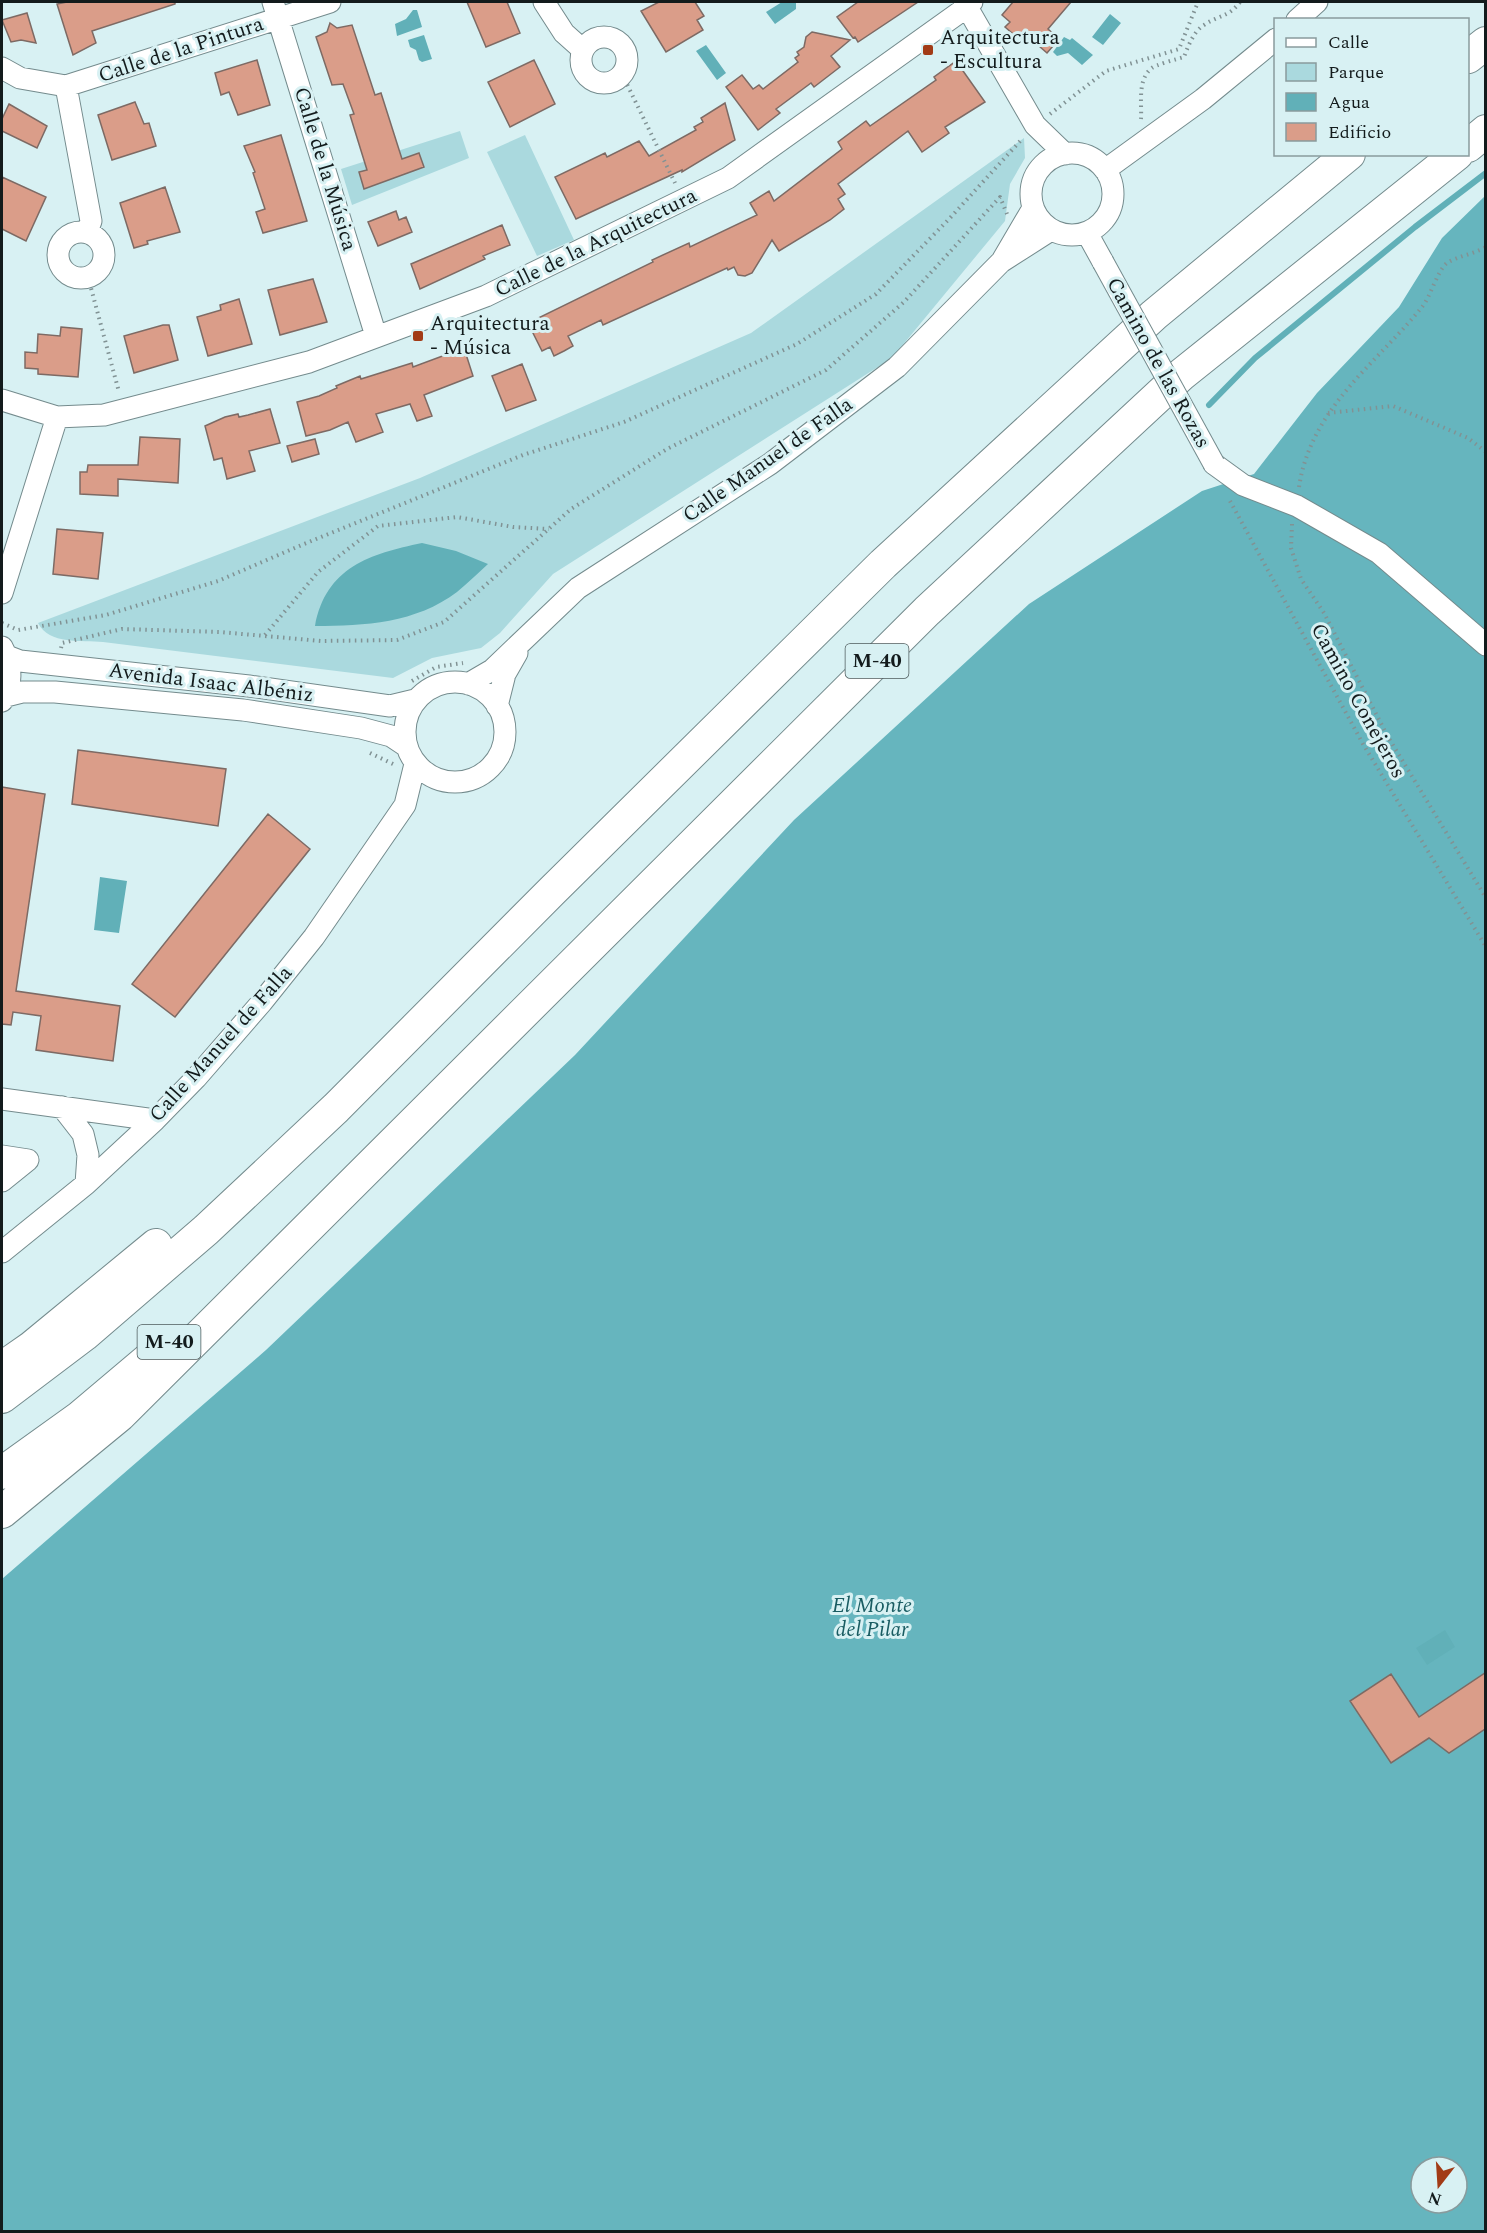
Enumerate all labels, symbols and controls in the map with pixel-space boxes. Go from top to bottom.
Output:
street label: Calle de la Pintura [94,8,269,92]
legend [1274,18,1469,156]
place label: Arquitectura - Escultura [940,22,1061,78]
text: Calle [1328,29,1369,56]
marker: Arquitectura - Escultura [921,43,935,57]
text: Parque [1328,59,1384,86]
street label: Calle de la Música [285,83,365,256]
text: Agua [1328,89,1370,116]
text: Edificio [1328,119,1391,146]
street label: Calle de la Arquitectura [489,180,703,306]
street label: Camino de las Rozas [1098,272,1218,454]
place label: Arquitectura - Música [430,308,551,364]
marker: Arquitectura - Música [411,329,425,343]
street label: Calle Manuel de Falla [676,389,860,531]
street label: Camino Conejeros [1302,617,1414,785]
road number: M-40 [846,644,908,678]
street label: Avenida Isaac Albéniz [106,655,316,711]
street label: Calle Manuel de Falla [142,958,301,1130]
road number: M-40 [138,1325,201,1359]
park label: El Monte del Pilar [832,1590,912,1646]
north arrow [1409,2155,1469,2215]
text: N [1425,2185,1445,2212]

